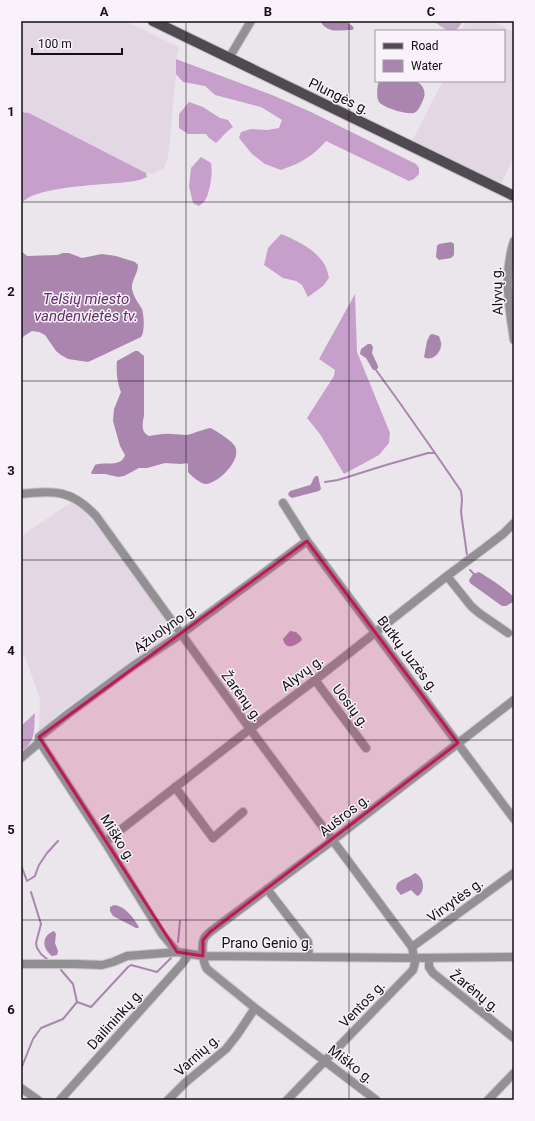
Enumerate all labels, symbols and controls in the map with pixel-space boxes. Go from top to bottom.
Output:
text: A [100,4,109,19]
text: B [264,4,272,19]
text: C [427,4,436,19]
scale bar [32,30,122,56]
legend [375,30,505,82]
text: 100 m [38,37,72,51]
text: Road [411,39,439,53]
text: Water [411,59,442,73]
street label: Plungės g. [306,75,372,117]
text: 1 [7,104,15,119]
street label: Alyvų g. [488,266,506,316]
text: 2 [7,284,15,299]
water label: Telšių miesto vandenvietės tv. [34,290,138,325]
text: 3 [7,463,15,478]
street label: Ąžuolyno g. [131,601,199,655]
street label: Butkų Juzės g. [374,613,442,695]
text: 4 [7,643,15,658]
street label: Alyvų g. [278,652,326,694]
street label: Žarėnų g. [218,667,266,724]
street label: Uosių g. [329,681,373,731]
street label: Aušros g. [316,791,372,839]
street label: Miško g. [97,811,139,865]
text: 5 [7,822,15,837]
street label: Virvytės g. [424,874,486,926]
street label: Prano Genio g. [221,935,313,951]
street label: Žarėnų g. [447,966,503,1016]
street label: Ventos g. [336,977,388,1031]
street label: Dailininkų g. [84,986,146,1052]
text: 6 [7,1002,15,1017]
street label: Varnių g. [171,1031,223,1079]
street label: Miško g. [325,1041,377,1087]

